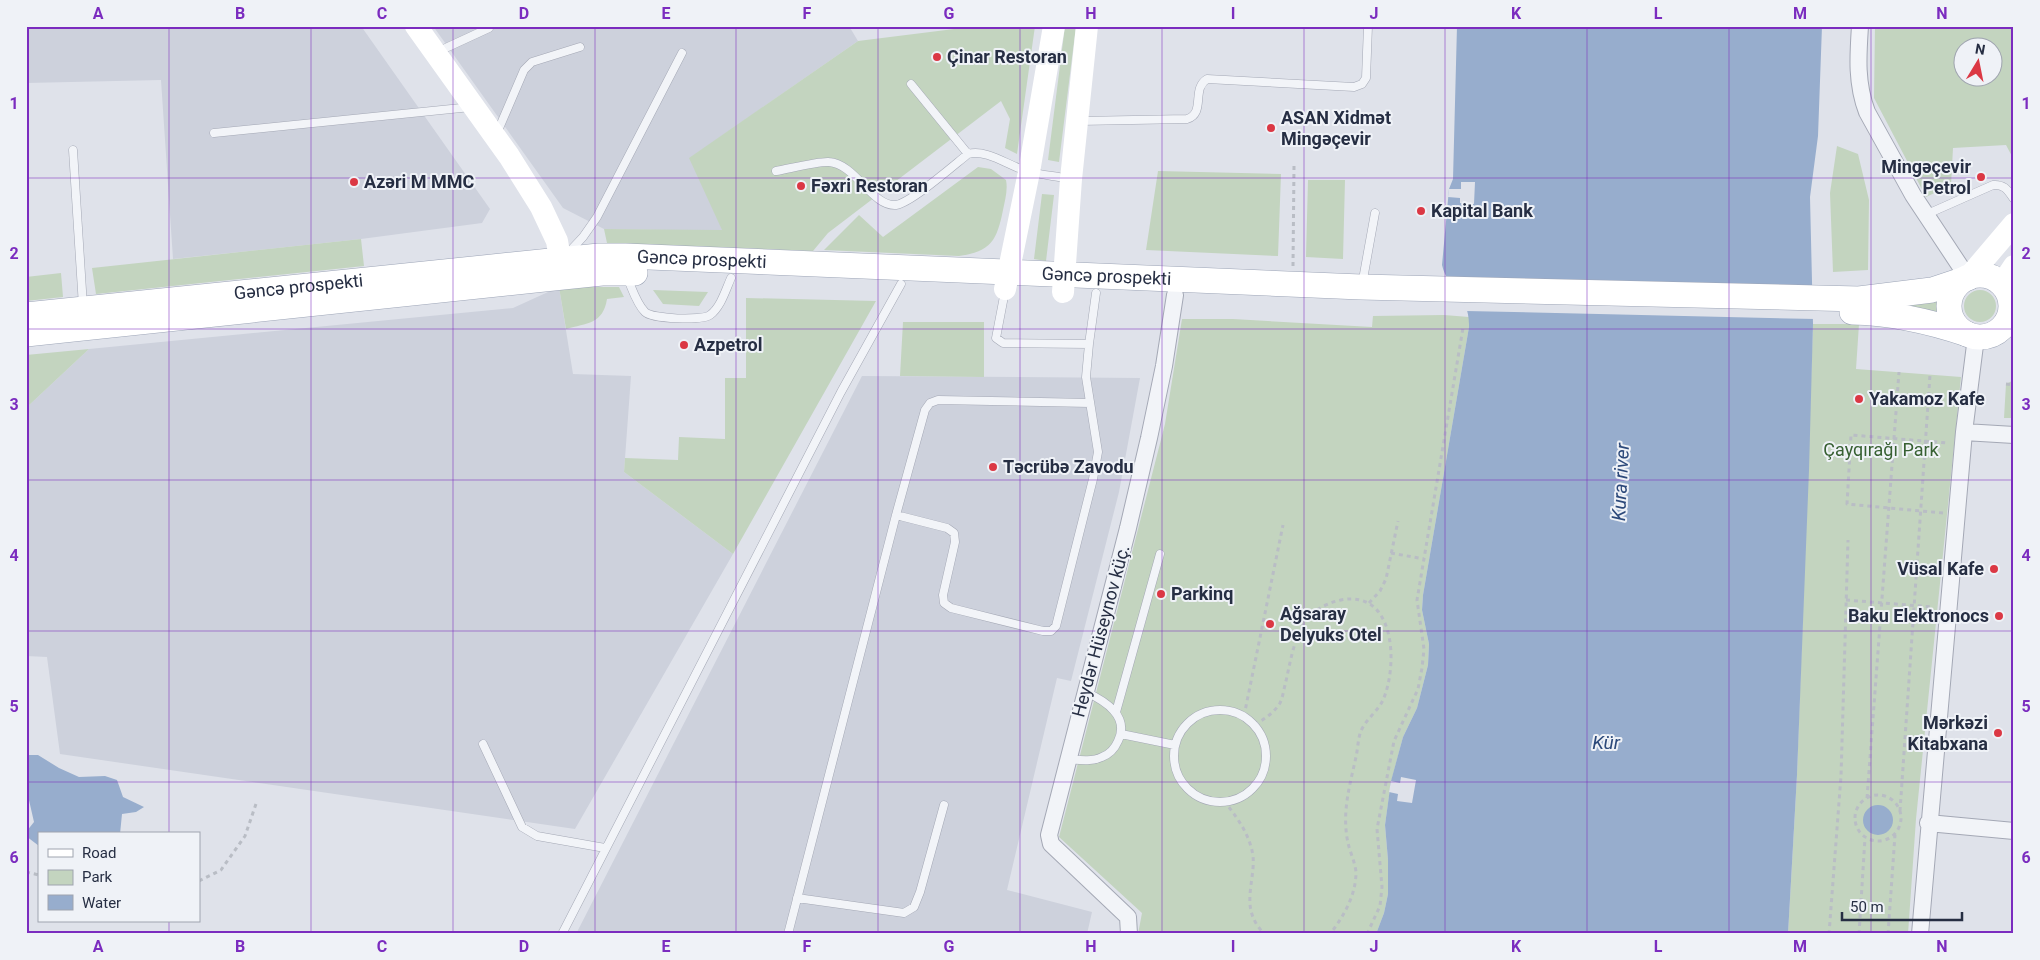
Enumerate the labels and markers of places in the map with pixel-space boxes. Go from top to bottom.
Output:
place label: Çinar Restoran [947,46,1067,67]
marker: Çinar Restoran [931,51,943,63]
place label: ASAN Xidmət Mingəçevir [1281,107,1391,149]
marker: ASAN Xidmət Mingəçevir [1265,122,1277,134]
place label: Mingəçevir Petrol [1881,156,1971,198]
place label: Azəri M MMC [364,171,474,192]
marker: Mingəçevir Petrol [1975,171,1987,183]
place label: Fəxri Restoran [811,175,928,196]
marker: Azəri M MMC [348,176,360,188]
marker: Fəxri Restoran [795,180,807,192]
place label: Kapital Bank [1431,200,1533,221]
marker: Kapital Bank [1415,205,1427,217]
place label: Azpetrol [694,334,763,355]
marker: Azpetrol [678,339,690,351]
place label: Yakamoz Kafe [1869,388,1985,409]
marker: Yakamoz Kafe [1853,393,1865,405]
place label: Təcrübə Zavodu [1003,456,1134,477]
marker: Təcrübə Zavodu [987,461,999,473]
place label: Vüsal Kafe [1897,558,1984,579]
marker: Vüsal Kafe [1988,563,2000,575]
place label: Parkinq [1171,583,1233,604]
marker: Parkinq [1155,588,1167,600]
place label: Ağsaray Delyuks Otel [1280,603,1382,645]
place label: Baku Elektronocs [1848,605,1989,626]
marker: Baku Elektronocs [1993,610,2005,622]
marker: Ağsaray Delyuks Otel [1264,618,1276,630]
place label: Mərkəzi Kitabxana [1908,712,1988,754]
marker: Mərkəzi Kitabxana [1992,727,2004,739]

